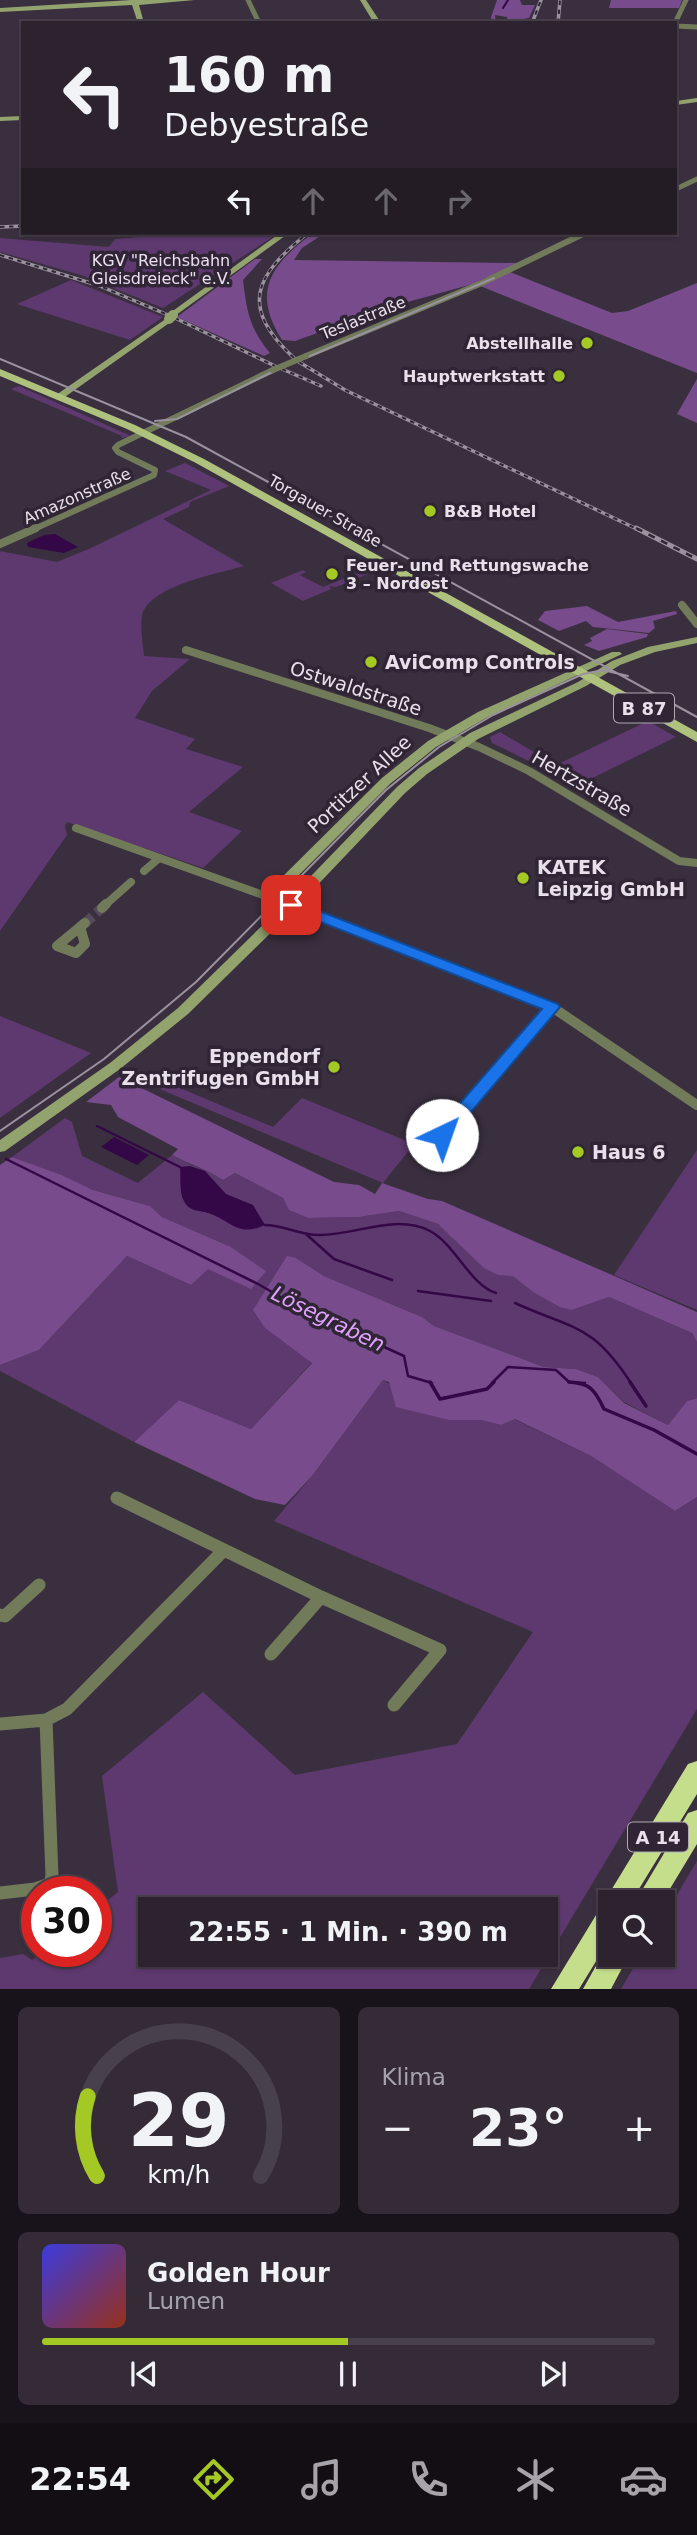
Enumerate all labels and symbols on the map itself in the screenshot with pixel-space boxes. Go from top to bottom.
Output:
park label: KGV "Reichsbahn Gleisdreieck" e.V. [91,251,231,288]
street label: Teslastraße [317,292,408,344]
place label: Abstellhalle [466,334,573,353]
marker: Abstellhalle [579,335,595,351]
place label: Hauptwerkstatt [403,367,545,386]
marker: Hauptwerkstatt [551,368,567,384]
street label: Amazonstraße [20,464,134,528]
street label: Torgauer Straße [264,470,385,551]
place label: B&B Hotel [444,502,536,521]
marker: B&B Hotel [422,503,438,519]
place label: Feuer- und Rettungswache 3 – Nordost [346,556,589,593]
marker: Feuer- und Rettungswache 3 – Nordost [324,566,340,582]
place label: AviComp Controls [385,651,575,673]
marker: AviComp Controls [363,654,379,670]
street label: Ostwaldstraße [287,656,425,720]
road number: B 87 [614,694,674,722]
street label: Portitzer Allee [303,731,415,837]
street label: Hertzstraße [528,746,636,820]
place label: KATEK Leipzig GmbH [537,856,685,900]
marker: KATEK Leipzig GmbH [515,870,531,886]
pin [261,875,321,935]
place label: Eppendorf Zentrifugen GmbH [122,1045,321,1089]
marker: Eppendorf Zentrifugen GmbH [326,1059,342,1075]
position arrow [405,1098,479,1172]
place label: Haus 6 [592,1141,665,1163]
marker: Haus 6 [570,1144,586,1160]
water label: Lösegraben [268,1281,388,1357]
road number: A 14 [628,1823,688,1852]
speed limit sign: 30 [21,1876,112,1967]

